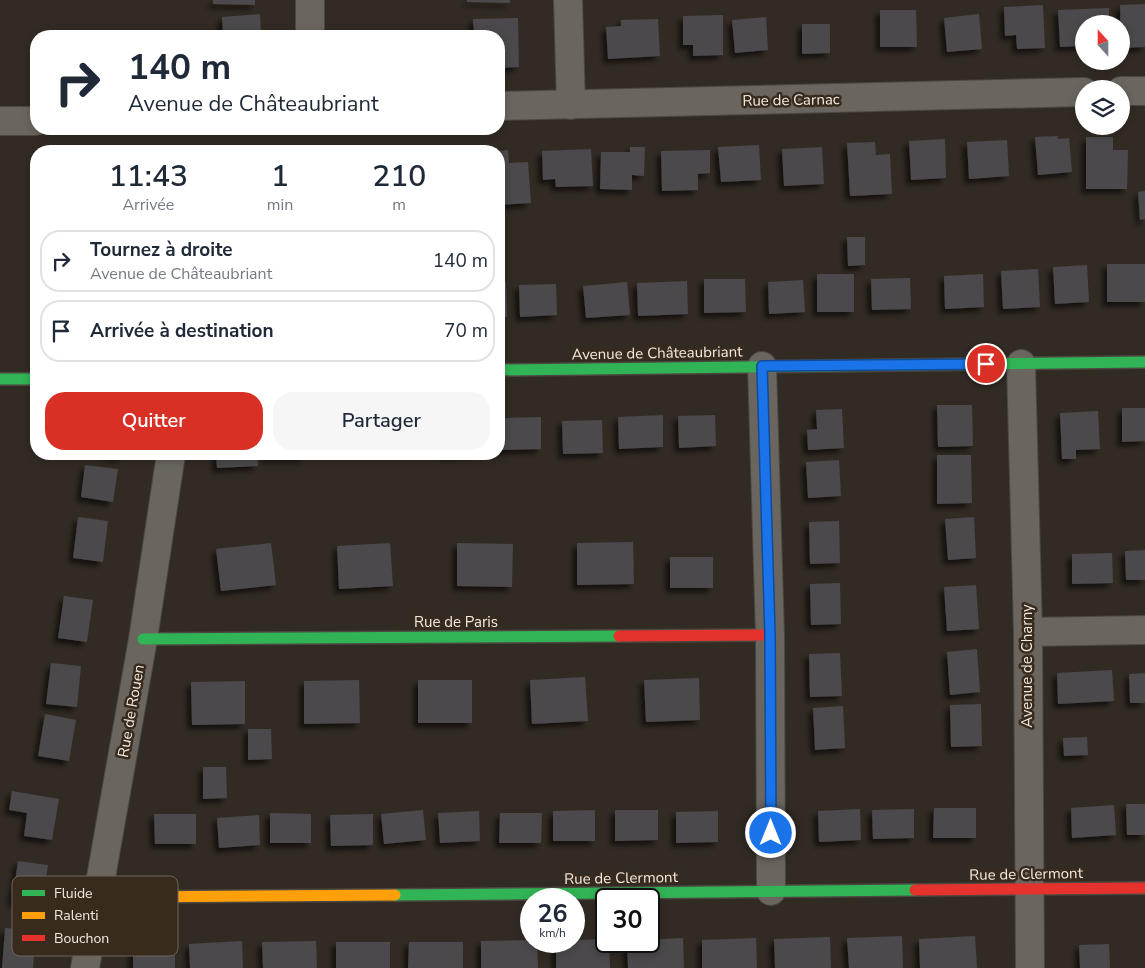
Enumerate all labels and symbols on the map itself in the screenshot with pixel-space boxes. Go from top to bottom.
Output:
north arrow [1075,15,1130,70]
street label: Rue de Carnac [742,89,840,111]
street label: Avenue de Châteaubriant [571,341,743,364]
pin [965,343,1007,385]
street label: Avenue de Charny [1017,604,1037,728]
street label: Rue de Paris [414,612,498,632]
street label: Rue de Rouen [113,663,149,759]
position arrow [744,806,796,858]
street label: Rue de Clermont [969,863,1084,885]
street label: Rue de Clermont [564,867,679,889]
legend [12,876,178,956]
text: Fluide [54,884,93,903]
speed limit sign: 30 [595,888,660,953]
text: Ralenti [54,906,98,925]
text: Bouchon [54,929,109,948]

